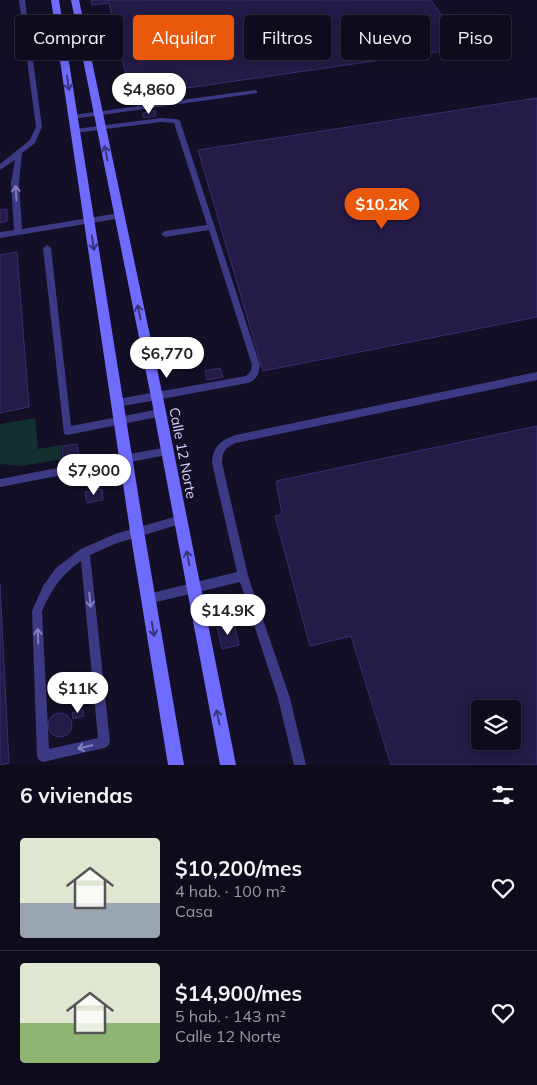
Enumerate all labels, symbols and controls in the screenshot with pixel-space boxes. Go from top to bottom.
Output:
chip: Comprar [15,15,123,60]
chip: Alquilar [133,15,234,60]
chip: Filtros [244,15,331,60]
chip: Nuevo [341,15,430,60]
chip: Piso [440,15,511,60]
pin: $4,860 [108,72,190,115]
one-way arrow [63,74,73,90]
text: $4,860 [123,79,175,99]
one-way arrow [101,146,111,162]
one-way arrow [11,185,20,201]
pin: $10.2K [341,188,423,230]
text: $10.2K [355,194,409,214]
one-way arrow [88,235,98,251]
one-way arrow [134,305,144,321]
pin: $6,770 [126,336,208,379]
text: $6,770 [141,343,193,363]
street label: Calle 12 Norte [165,406,201,500]
pin: $7,900 [53,454,135,496]
text: $7,900 [68,460,120,480]
one-way arrow [182,550,192,566]
one-way arrow [85,592,95,608]
pin: $14.9K [187,594,269,636]
text: $14.9K [201,600,255,620]
one-way arrow [149,620,159,636]
one-way arrow [34,628,43,644]
pin: $11K [48,672,108,714]
text: $11K [58,678,98,698]
map controls [471,700,521,750]
button: layers [471,700,521,750]
one-way arrow [213,710,223,726]
one-way arrow [77,743,93,752]
icon: filters [489,781,517,809]
text: 6 viviendas [20,782,133,808]
text: $10,200/mes [175,855,302,881]
icon: home [60,858,120,918]
icon: heart [489,874,517,902]
text: 4 hab. · 100 m² [175,881,286,901]
text: Casa [175,901,213,921]
text: $14,900/mes [175,980,302,1006]
icon: home [60,983,120,1043]
icon: heart [489,999,517,1027]
text: 5 hab. · 143 m² [175,1006,286,1026]
text: Calle 12 Norte [175,1026,281,1046]

